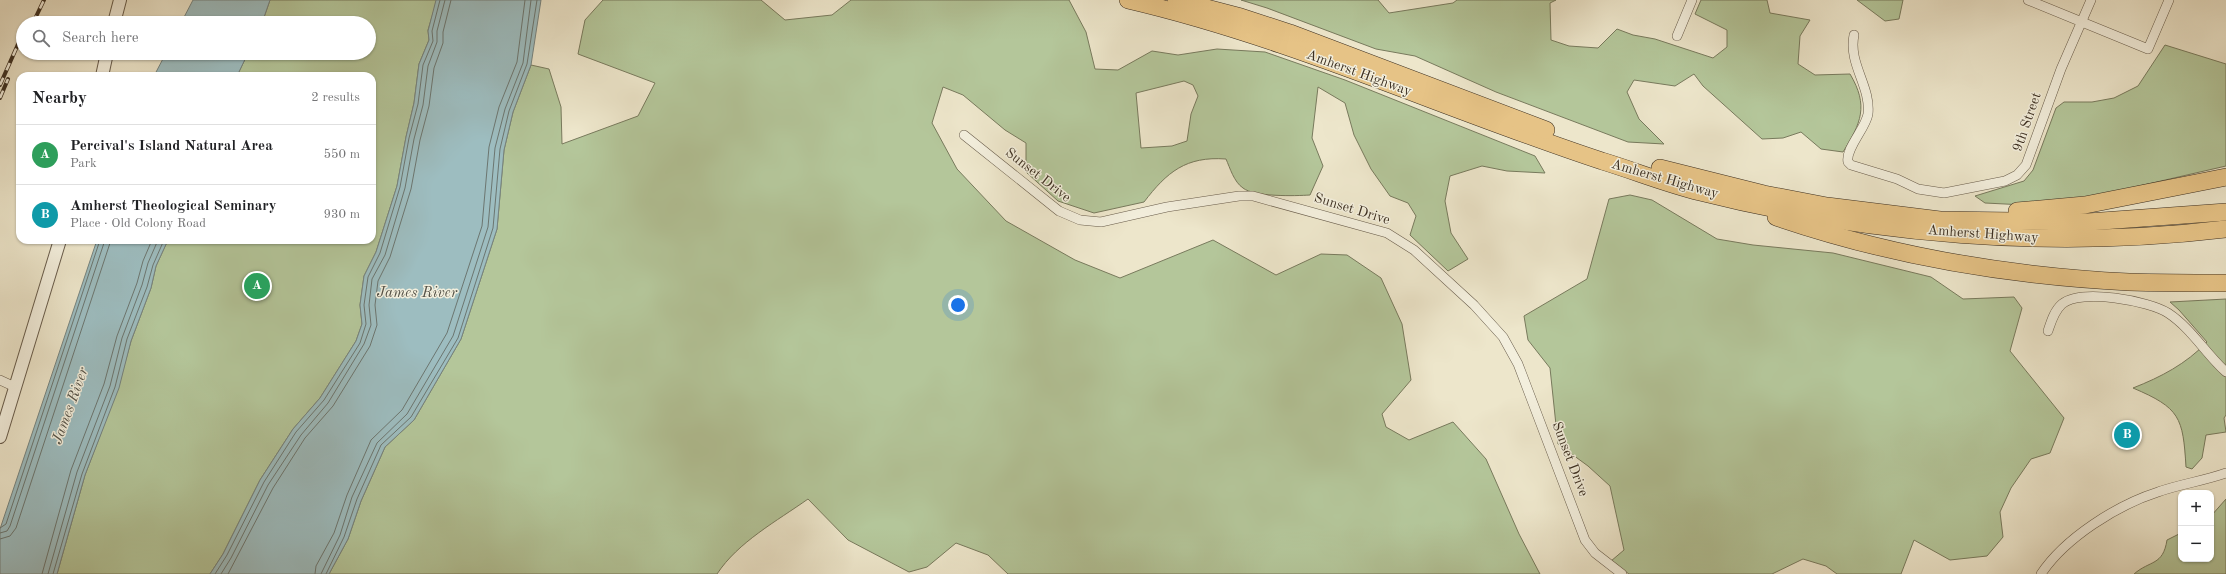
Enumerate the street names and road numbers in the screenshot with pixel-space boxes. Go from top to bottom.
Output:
street label: Amherst Highway [1304,47,1414,99]
street label: 9th Street [2010,90,2044,153]
street label: Sunset Drive [1003,145,1073,205]
street label: Amherst Highway [1610,157,1721,201]
street label: Sunset Drive [1312,191,1392,227]
street label: Amherst Highway [1927,223,2039,245]
street label: Sunset Drive [1549,420,1591,498]

